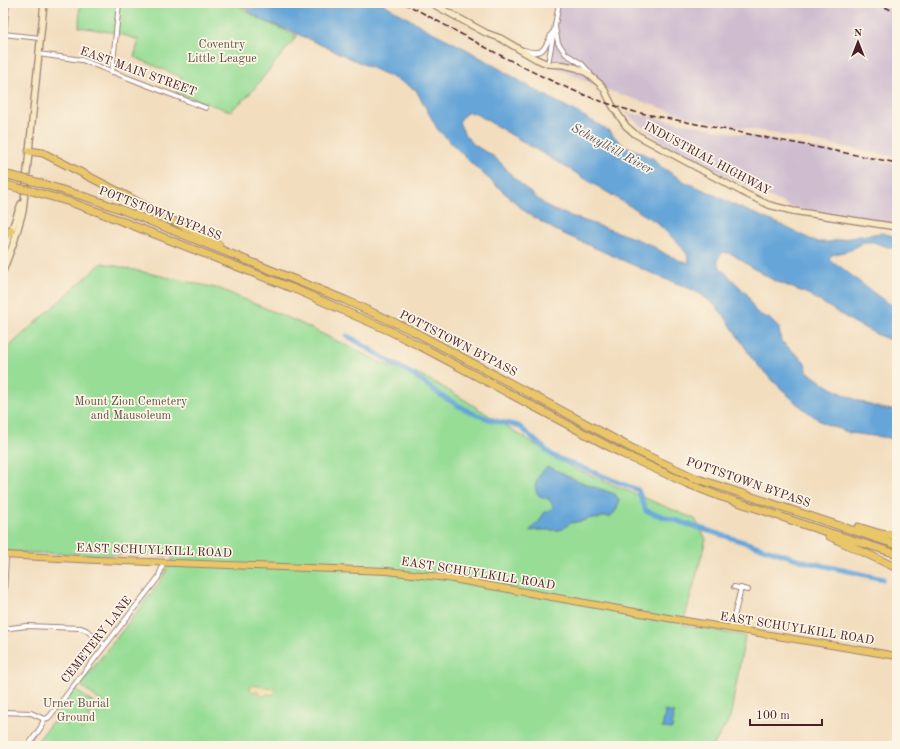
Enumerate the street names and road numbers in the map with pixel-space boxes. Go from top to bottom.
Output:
street label: EAST MAIN STREET [78,45,198,99]
street label: INDUSTRIAL HIGHWAY [642,120,773,198]
street label: POTTSTOWN BYPASS [97,185,223,243]
street label: POTTSTOWN BYPASS [397,309,519,379]
street label: POTTSTOWN BYPASS [684,456,812,510]
street label: EAST SCHUYLKILL ROAD [76,542,232,560]
street label: EAST SCHUYLKILL ROAD [400,556,556,592]
street label: CEMETERY LANE [60,594,134,686]
street label: EAST SCHUYLKILL ROAD [719,611,875,647]

